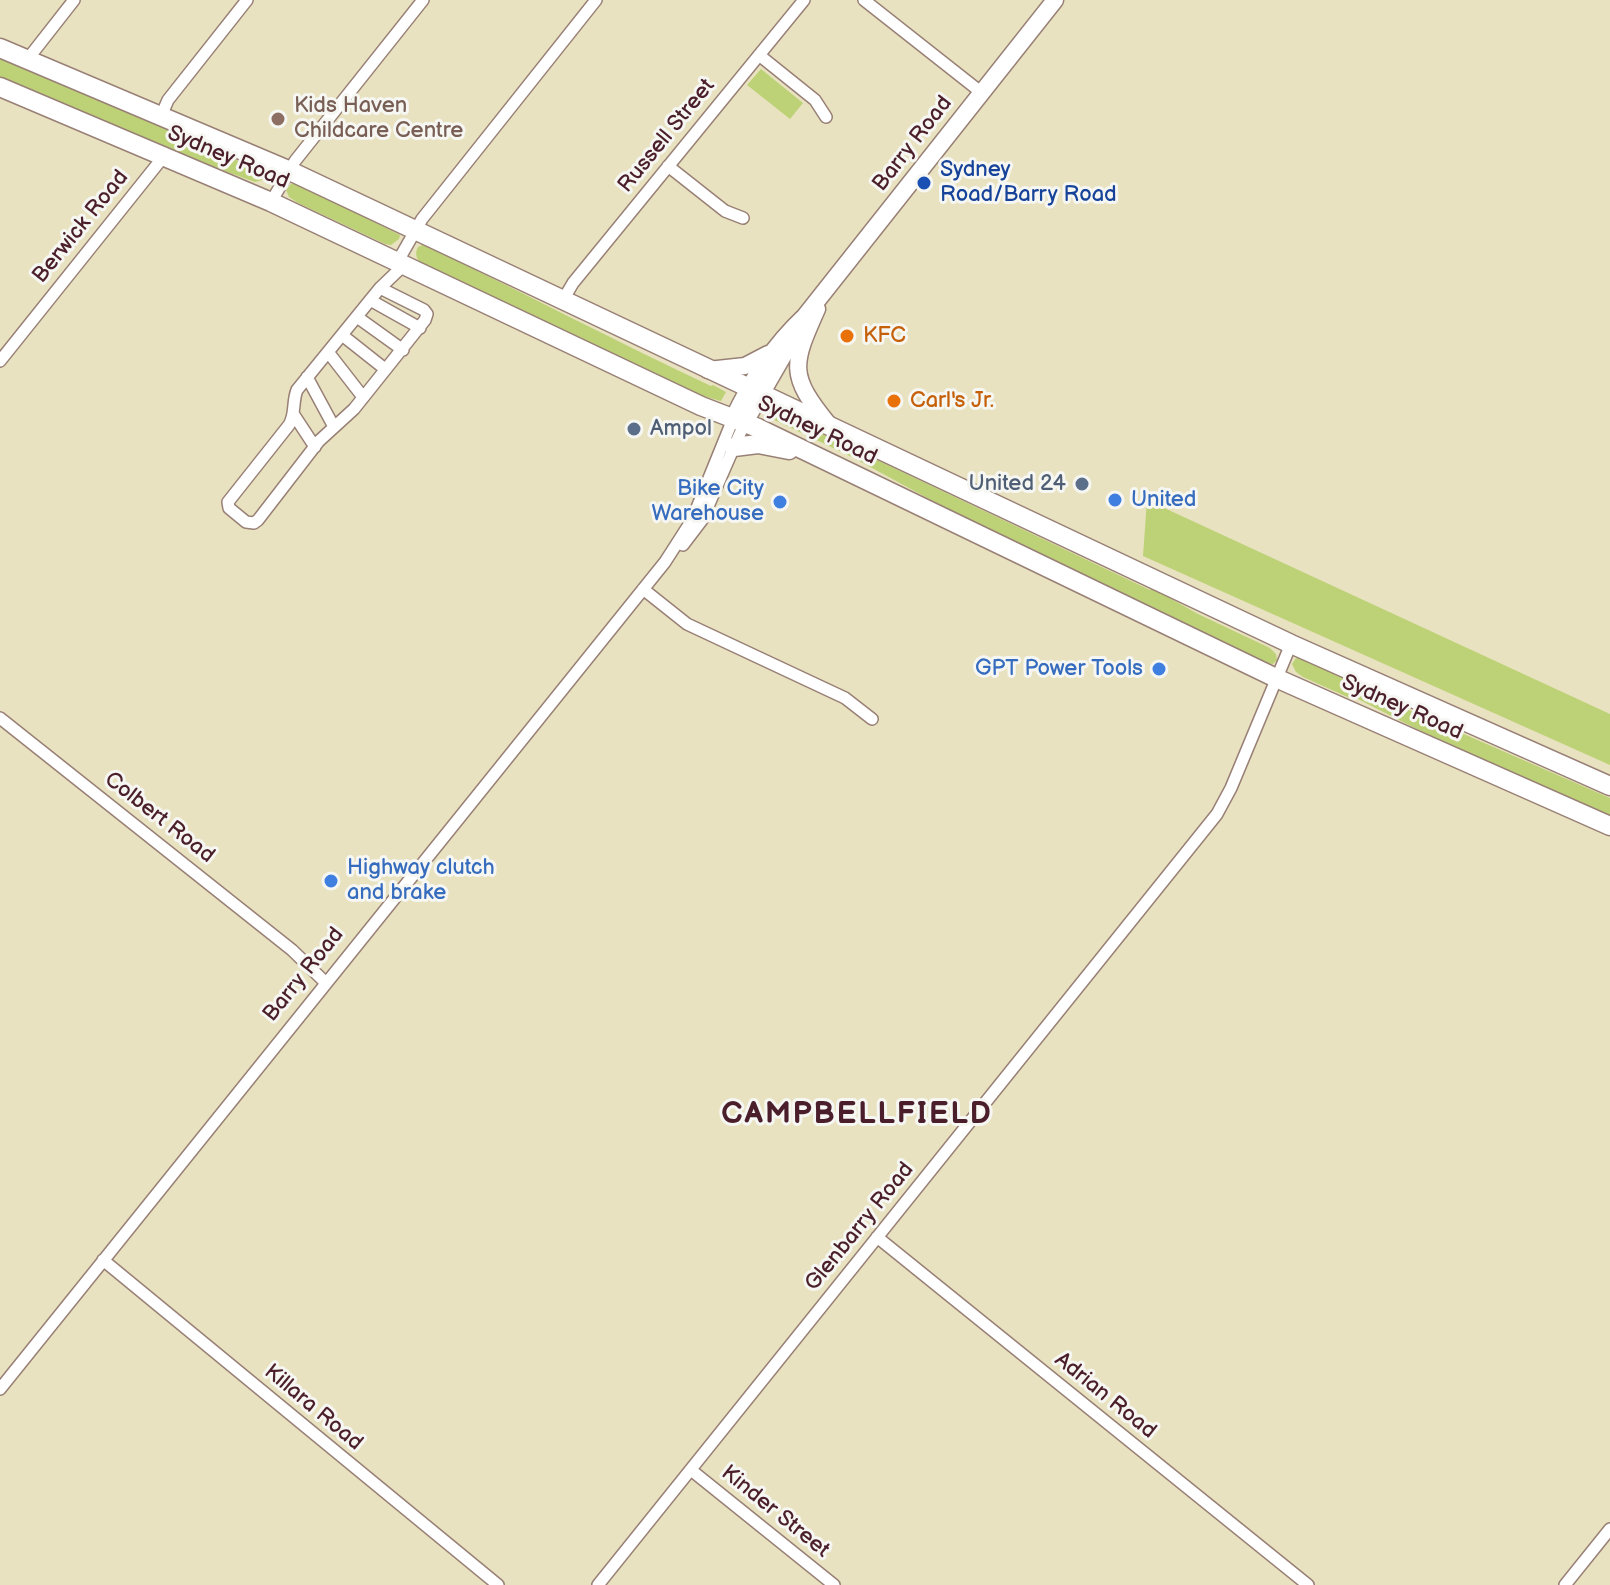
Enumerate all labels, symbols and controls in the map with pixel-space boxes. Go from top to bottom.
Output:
street label: Russell Street [613,74,721,198]
street label: Barry Road [868,91,958,197]
place label: Kids Haven Childcare Centre [294,93,463,144]
marker: Kids Haven Childcare Centre [269,110,287,128]
street label: Sydney Road [163,121,293,195]
place label: Sydney Road/Barry Road [940,157,1117,208]
street label: Berwick Road [27,165,135,289]
marker: Sydney Road/Barry Road [915,174,933,192]
place label: KFC [863,323,906,349]
marker: KFC [838,327,856,345]
place label: Carl's Jr. [910,388,994,414]
street label: Sydney Road [753,391,881,471]
marker: Carl's Jr. [885,392,903,410]
place label: Ampol [650,416,712,442]
marker: Ampol [625,420,643,438]
place label: United 24 [969,471,1066,497]
marker: United 24 [1073,475,1091,493]
place label: Bike City Warehouse [652,476,764,528]
place label: United [1131,487,1196,513]
marker: United [1106,491,1124,509]
marker: Bike City Warehouse [771,493,789,511]
place label: GPT Power Tools [975,656,1143,682]
marker: GPT Power Tools [1150,660,1168,678]
street label: Sydney Road [1337,670,1467,746]
street label: Colbert Road [99,767,219,869]
place label: Highway clutch and brake [347,855,495,906]
marker: Highway clutch and brake [322,872,340,890]
street label: Barry Road [258,923,350,1027]
district label: CAMPBELLFIELD [721,1097,993,1133]
street label: Glenbarry Road [800,1157,920,1297]
street label: Adrian Road [1049,1347,1161,1445]
street label: Killara Road [258,1359,368,1457]
street label: Kinder Street [716,1460,834,1564]

